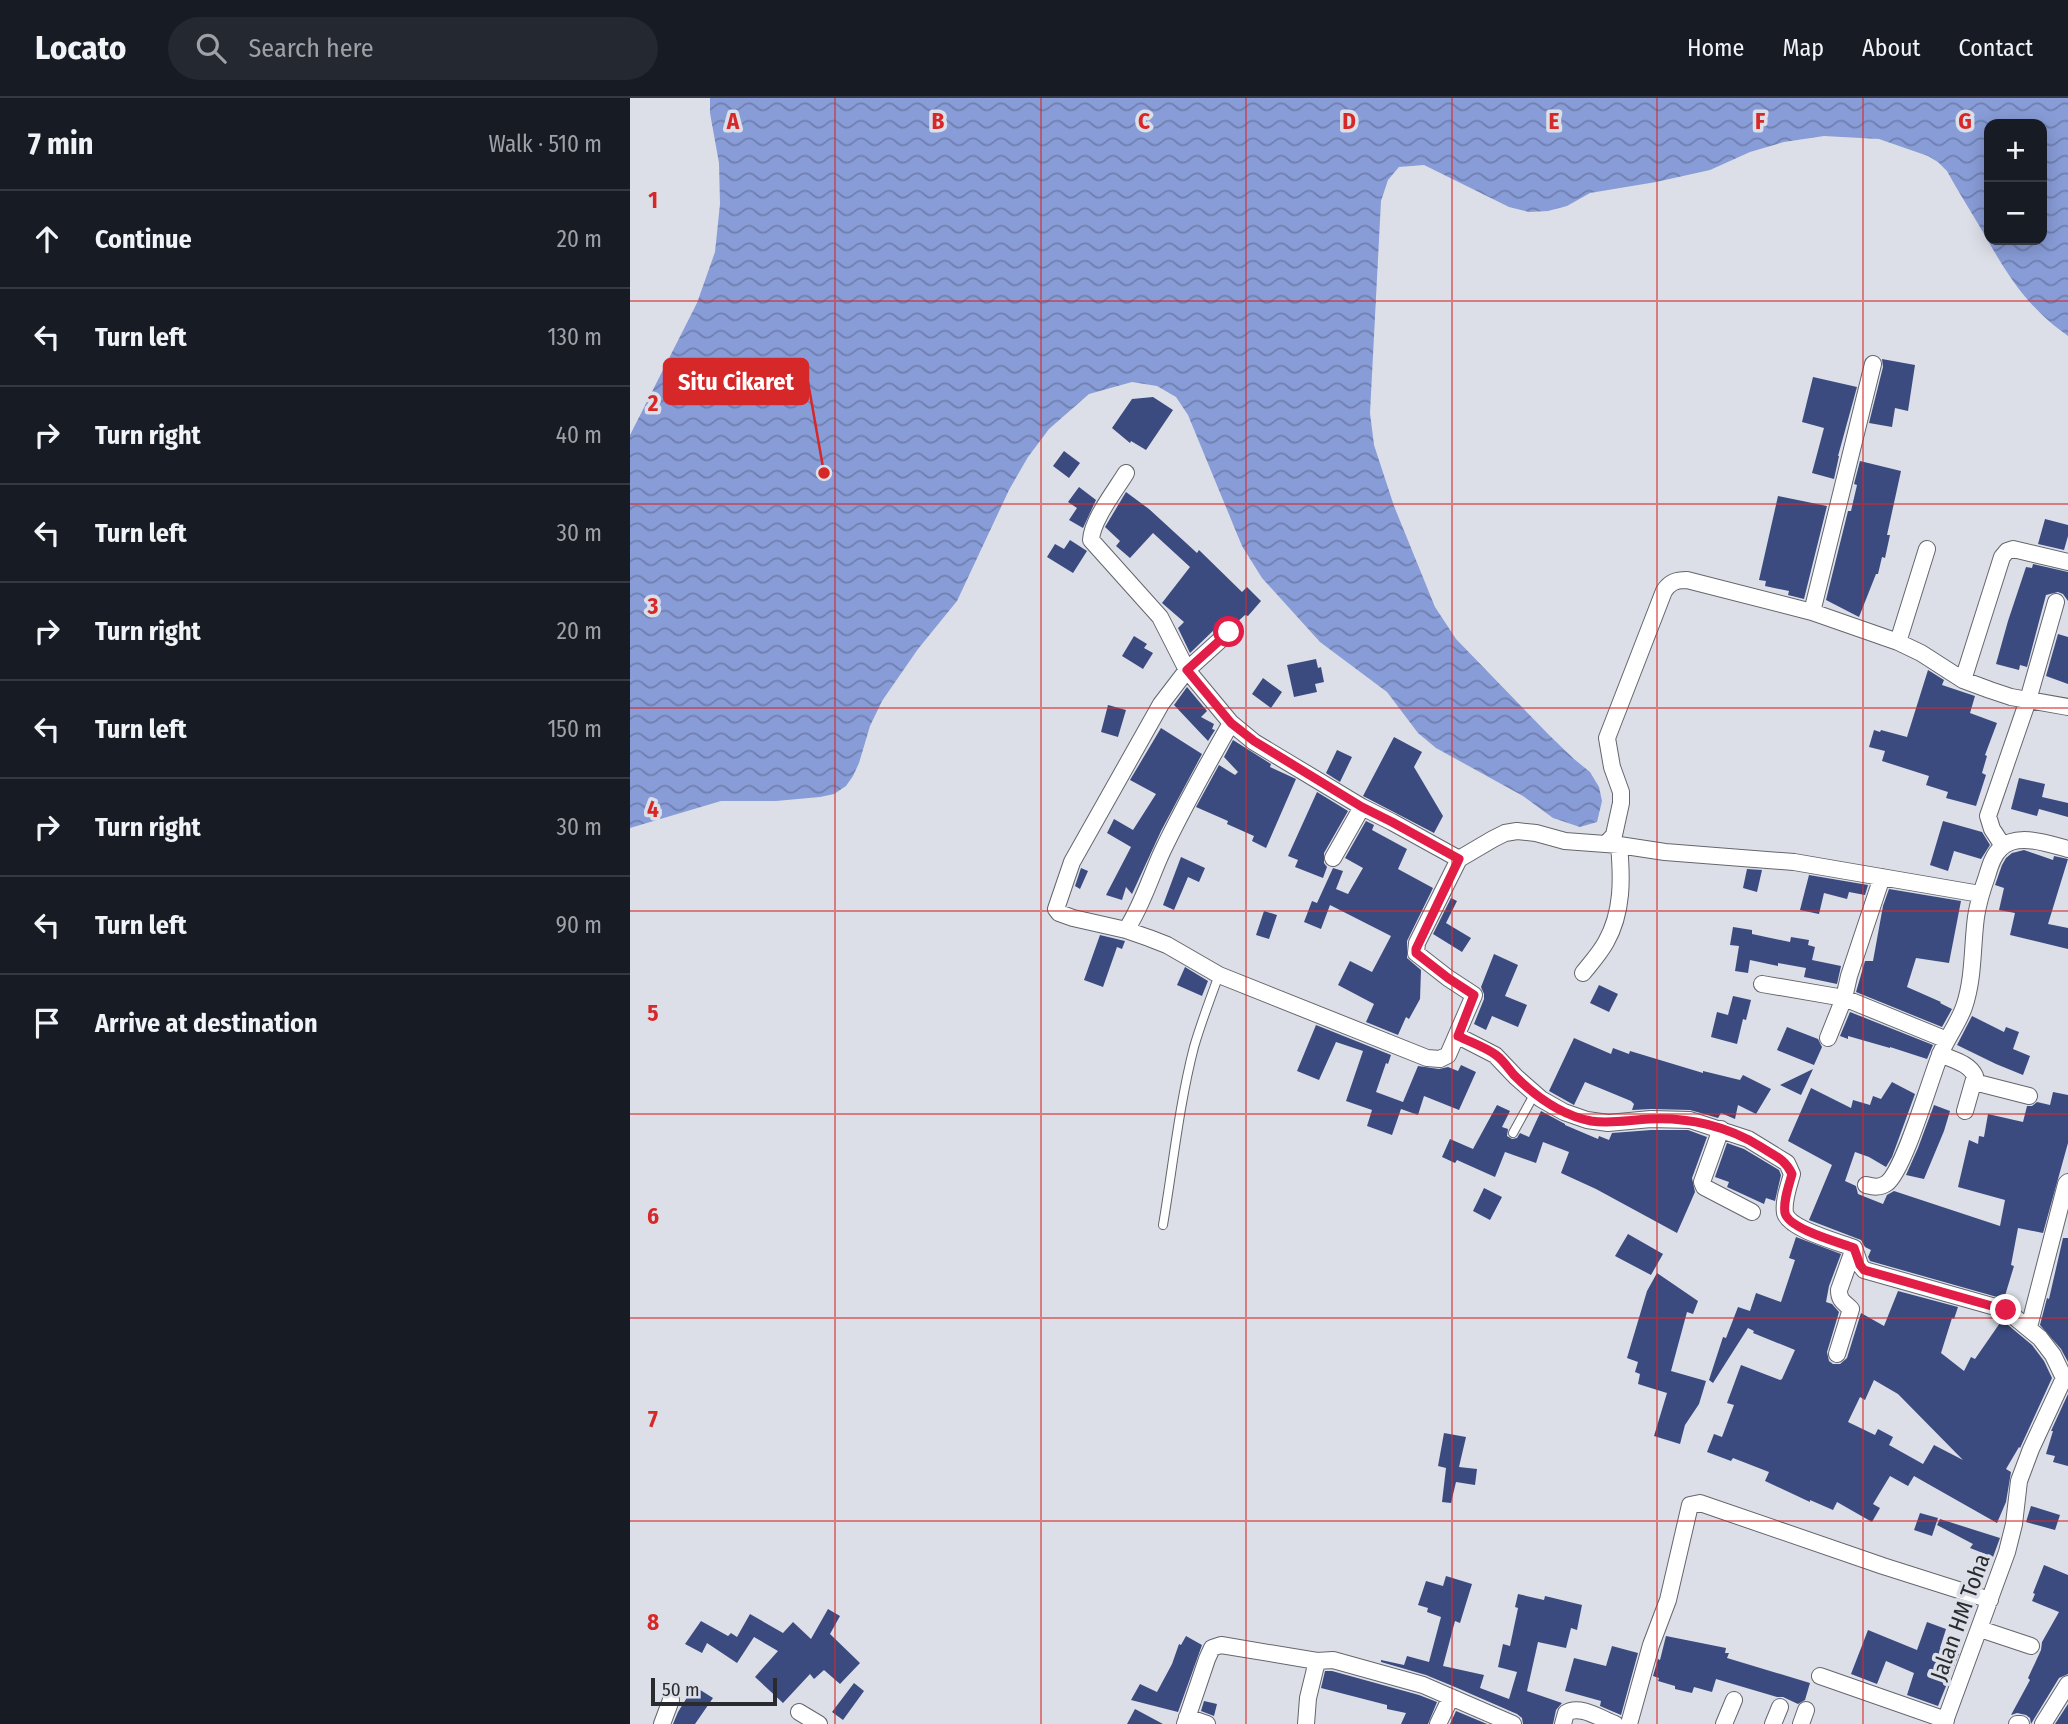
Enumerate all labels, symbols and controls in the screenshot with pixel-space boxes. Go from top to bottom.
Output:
search box [168,17,658,80]
text: Locato [35,28,126,68]
icon: search [192,29,230,67]
text: Search here [248,33,374,64]
text: Home [1687,34,1744,62]
text: Map [1782,34,1824,62]
text: About [1862,34,1920,62]
text: Contact [1958,34,2033,62]
text: A [726,107,740,135]
text: B [932,107,945,135]
text: C [1138,107,1150,135]
text: D [1342,107,1356,135]
text: E [1549,107,1560,135]
text: F [1755,107,1765,135]
text: G [1958,107,1972,135]
map controls [1984,119,2047,245]
button: + [1984,119,2047,182]
text: 7 min [28,126,93,162]
text: Walk · 510 m [488,130,602,158]
button: − [1984,182,2047,245]
text: 1 [648,186,658,214]
icon: ahead [28,220,66,258]
text: Continue [95,224,192,255]
text: 20 m [557,225,602,253]
icon: left [28,318,66,356]
text: Turn left [95,322,187,353]
text: 130 m [548,323,602,351]
callout: Situ Cikaret [664,359,808,404]
text: Situ Cikaret [678,368,794,396]
text: 2 [647,389,659,417]
icon: right [28,416,66,454]
text: Turn right [95,420,201,451]
text: 40 m [556,421,602,449]
icon: left [28,514,66,552]
text: Turn left [95,518,187,549]
text: 30 m [557,519,602,547]
text: 3 [647,592,659,620]
icon: right [28,612,66,650]
text: Turn right [95,616,201,647]
route start [1213,616,1244,647]
text: 20 m [557,617,602,645]
icon: left [28,710,66,748]
text: Turn left [95,714,187,745]
text: 150 m [547,715,602,743]
text: 4 [647,795,659,823]
icon: right [28,808,66,846]
text: Turn right [95,812,201,843]
text: 30 m [557,813,602,841]
icon: left [28,906,66,944]
text: Turn left [95,910,187,941]
text: 90 m [556,911,602,939]
text: 5 [647,999,659,1027]
icon: arrive [28,1004,66,1042]
text: Arrive at destination [95,1008,318,1039]
text: 6 [647,1202,659,1230]
route end [1990,1294,2021,1325]
text: 7 [648,1405,658,1433]
street label: Jalan HM Toha [1924,1550,1996,1684]
text: 8 [647,1608,659,1636]
scale bar [651,1675,777,1707]
text: 50 m [662,1678,700,1701]

